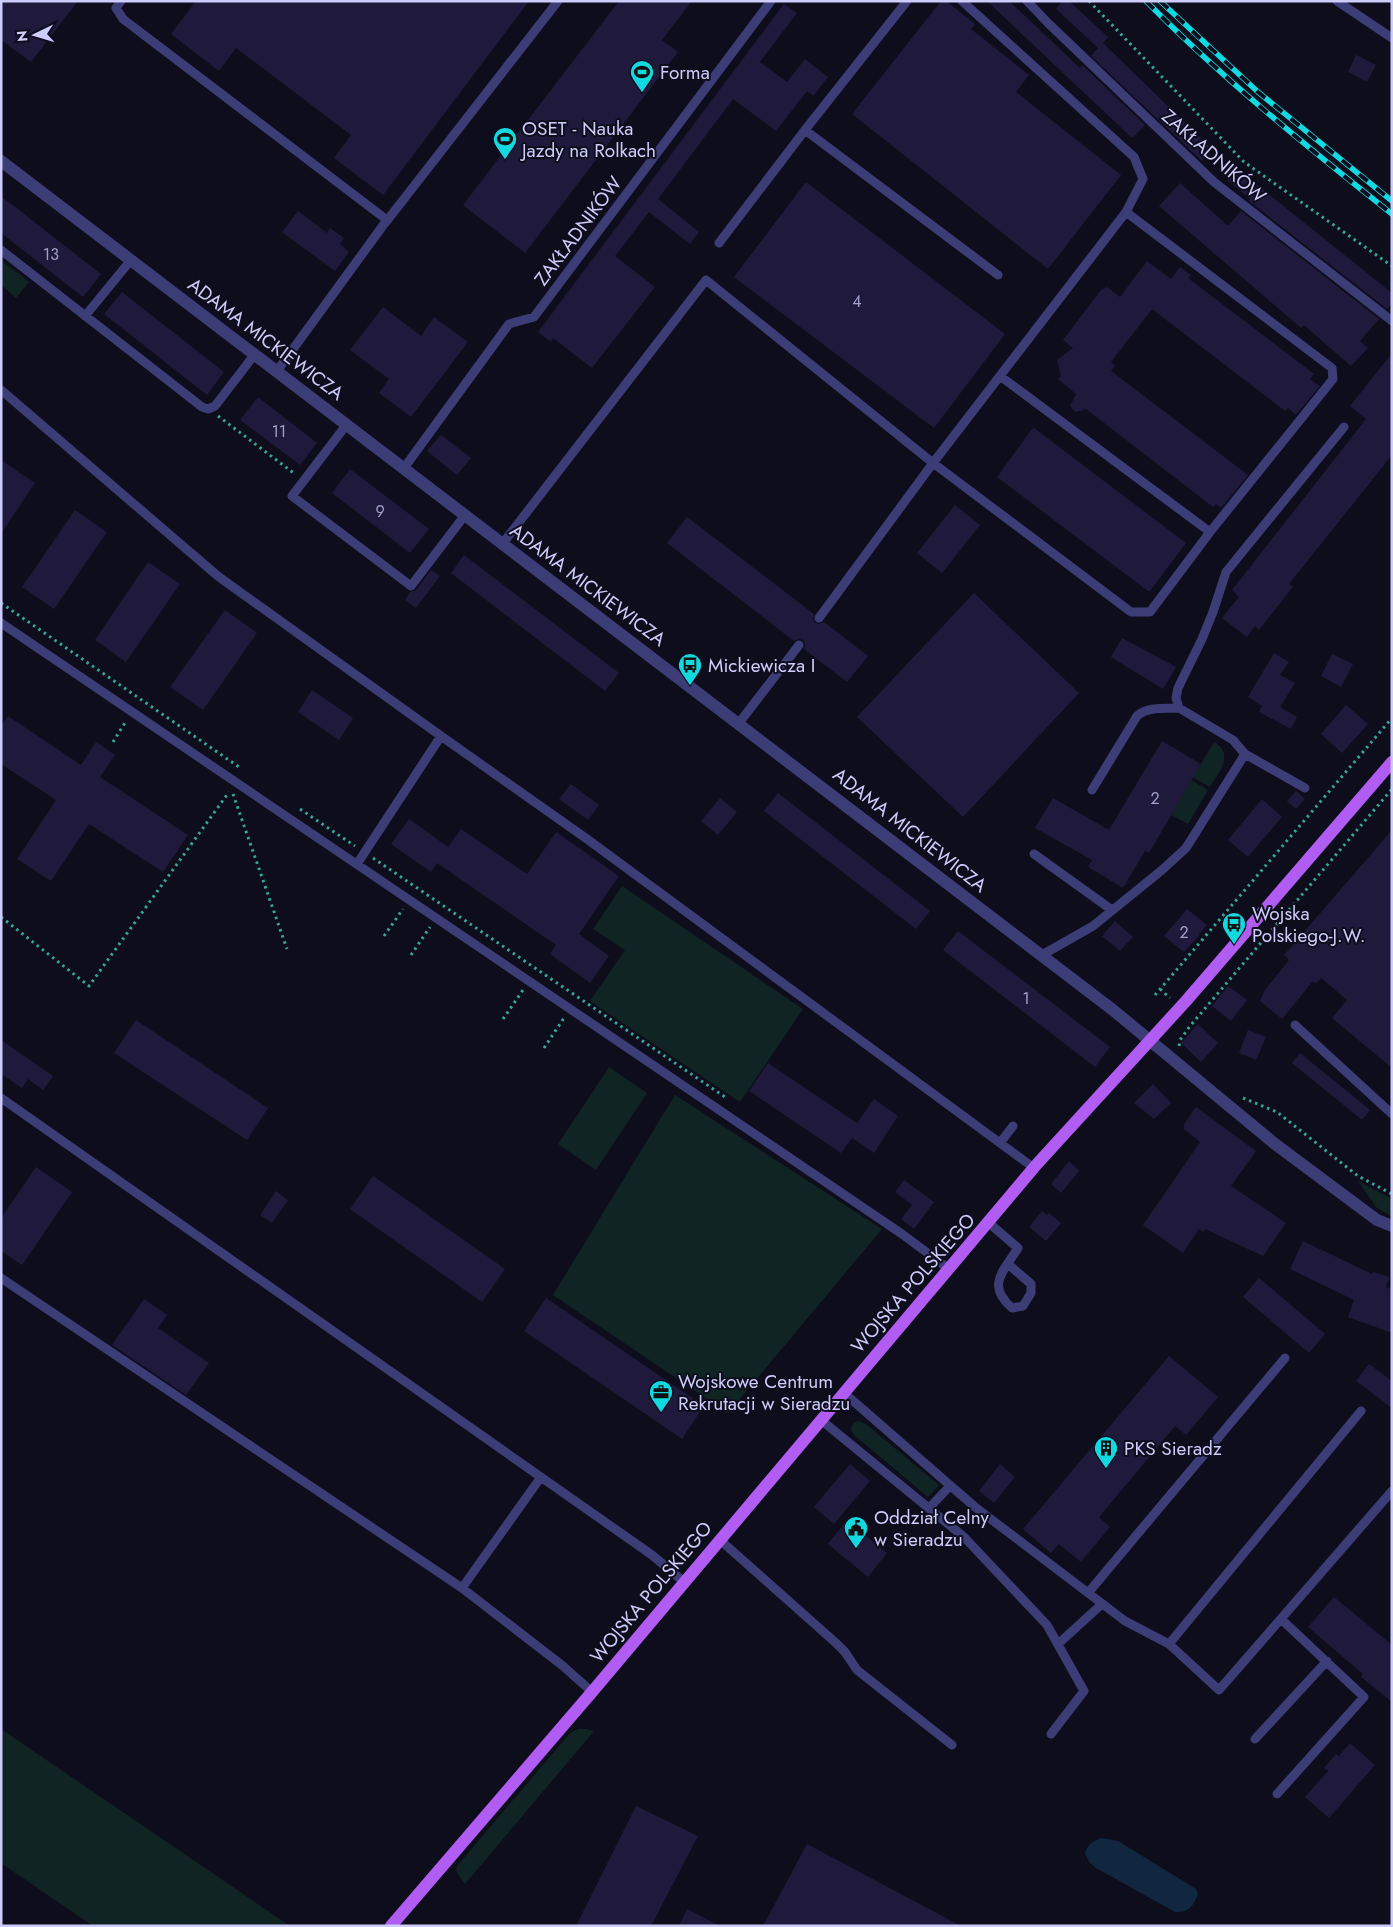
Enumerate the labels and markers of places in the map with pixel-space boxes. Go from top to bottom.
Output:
sports icon: Forma [629,59,655,93]
place label: Forma [660,59,710,86]
place label: OSET - Nauka Jazdy na Rolkach [519,115,656,164]
sports icon: OSET - Nauka Jazdy na Rolkach [492,126,518,160]
bus stop icon: Mickiewicza I [677,652,703,686]
place label: Mickiewicza I [708,652,815,679]
place label: Wojska Polskiego-J.W. [1252,900,1365,949]
bus stop icon: Wojska Polskiego-J.W. [1221,911,1247,945]
place label: Wojskowe Centrum Rekrutacji w Sieradzu [678,1368,850,1417]
office icon: Wojskowe Centrum Rekrutacji w Sieradzu [648,1379,674,1413]
building icon: PKS Sieradz [1093,1435,1119,1469]
place label: PKS Sieradz [1124,1435,1222,1462]
place label: Oddział Celny w Sieradzu [874,1504,990,1553]
public building icon: Oddział Celny w Sieradzu [843,1515,869,1549]

